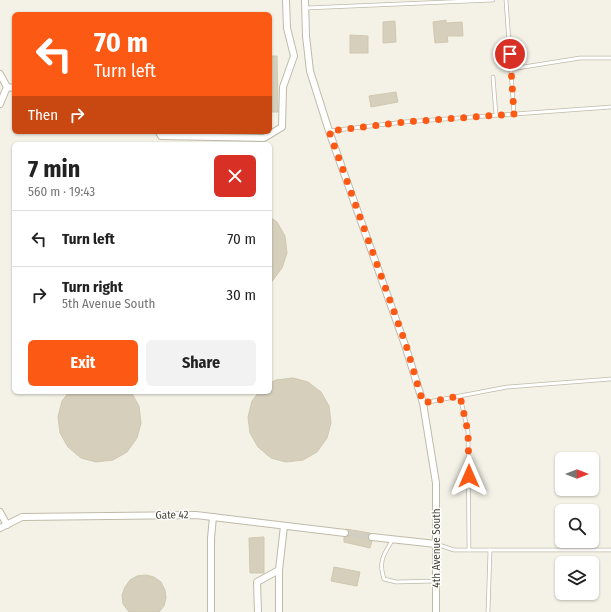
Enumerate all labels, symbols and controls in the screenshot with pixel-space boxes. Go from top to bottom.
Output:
text: 70 m [94,26,148,59]
icon: left [28,28,80,80]
pin [493,37,527,71]
icon: arrive [499,43,521,65]
text: Turn left [94,60,156,82]
icon: right [66,104,88,126]
text: Then [28,106,58,124]
text: 7 min [28,155,80,183]
button: close [214,155,256,197]
text: 560 m · 19:43 [28,184,95,199]
icon: left [28,228,50,250]
text: Turn left [62,230,115,248]
text: 70 m [227,230,256,248]
text: Turn right [62,278,123,296]
icon: right [28,284,50,306]
text: 30 m [226,286,256,304]
text: 5th Avenue South [62,296,155,311]
button: Exit [28,340,138,386]
button: Share [146,340,256,386]
north arrow [555,452,599,496]
map controls [555,452,599,600]
position arrow [448,455,490,497]
button: search [555,504,599,548]
street label: Gate 42 [155,508,189,522]
street label: 4th Avenue South [430,508,443,588]
button: layers [555,556,599,600]

